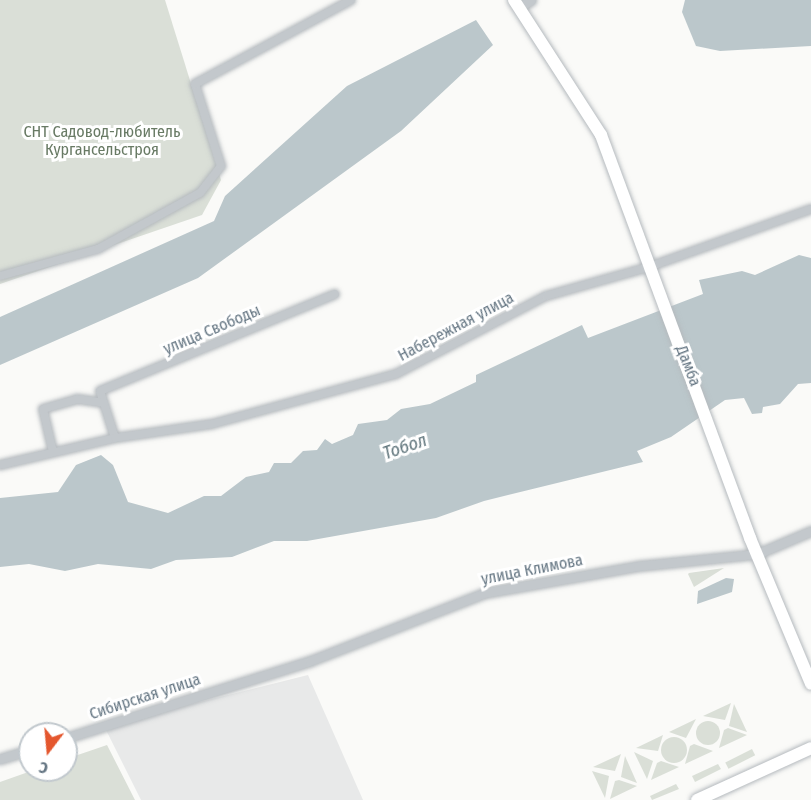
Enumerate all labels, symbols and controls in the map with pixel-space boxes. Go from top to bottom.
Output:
park label: СНТ Садовод-любитель Кургансельстроя [23,122,181,160]
street label: Набережная улица [395,288,517,366]
street label: улица Свободы [161,301,263,359]
street label: Дамба [671,343,705,389]
water label: Тобол [380,430,430,464]
street label: улица Климова [480,551,584,589]
street label: Сибирская улица [87,670,203,724]
north arrow [18,722,78,782]
text: С [37,758,50,778]

